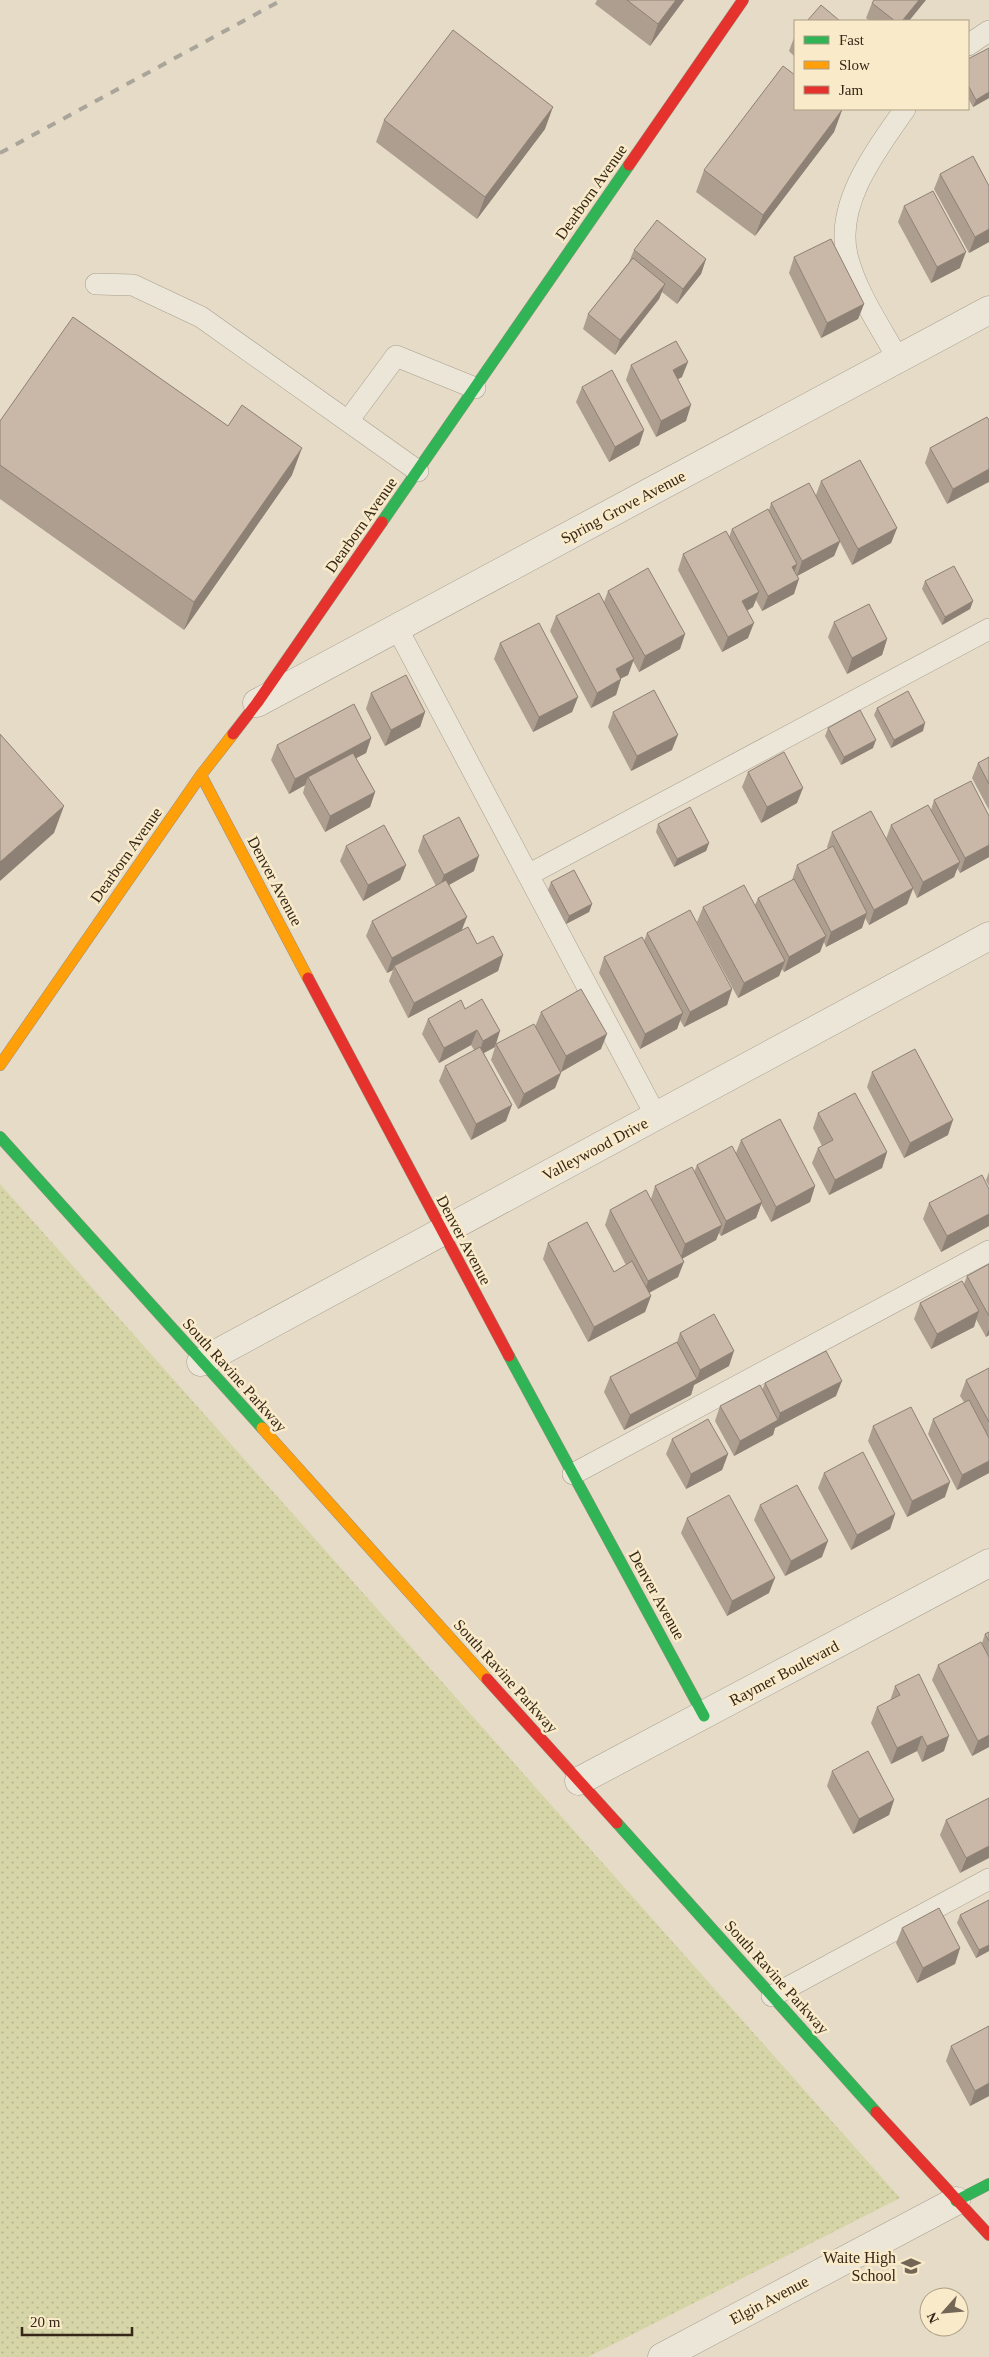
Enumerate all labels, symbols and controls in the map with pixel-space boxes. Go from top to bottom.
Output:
legend [794,20,969,110]
text: Fast [839,32,865,48]
text: Slow [839,57,870,73]
text: Jam [839,82,863,98]
street label: Dearborn Avenue [552,141,630,243]
street label: Spring Grove Avenue [558,467,689,548]
street label: Dearborn Avenue [322,474,400,576]
street label: Dearborn Avenue [87,804,165,906]
street label: Denver Avenue [244,833,306,929]
street label: Valleywood Drive [539,1114,651,1185]
street label: Denver Avenue [433,1192,495,1288]
street label: South Ravine Parkway [179,1315,290,1436]
street label: Denver Avenue [626,1548,688,1642]
street label: South Ravine Parkway [450,1616,561,1737]
street label: Raymer Boulevard [726,1637,842,1710]
street label: South Ravine Parkway [721,1917,832,2038]
place label: Waite High School [823,2249,897,2284]
school or university icon: Waite High School [900,2255,922,2277]
street label: Elgin Avenue [727,2272,812,2329]
north arrow [919,2287,969,2337]
scale bar [22,2304,132,2336]
text: N [924,2310,942,2326]
text: 20 m [30,2314,61,2330]

